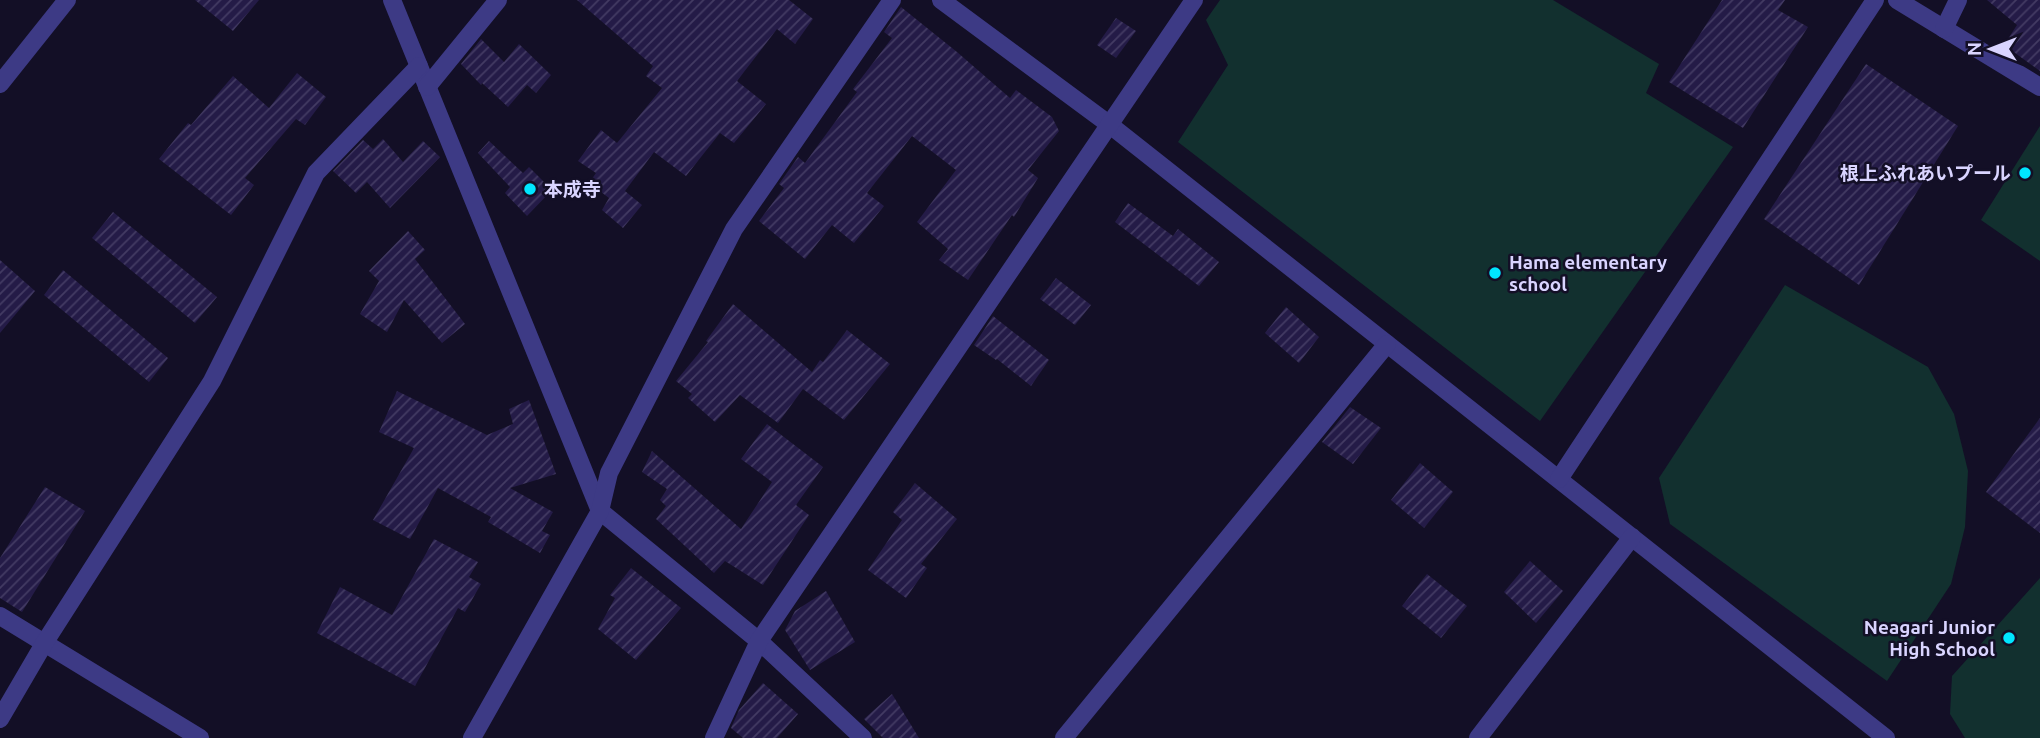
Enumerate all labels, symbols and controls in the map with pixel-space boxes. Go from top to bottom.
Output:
north arrow [1956,14,2026,84]
text: N [1963,42,1985,56]
place label: 根上ふれあいプール [1840,162,2011,184]
marker: 根上ふれあいプール [2017,165,2033,181]
place label: 本成寺 [544,178,601,200]
marker: 本成寺 [522,181,538,197]
place label: Hama elementary school [1509,251,1667,295]
marker: Hama elementary school [1487,265,1503,281]
place label: Neagari Junior High School [1864,616,1995,660]
marker: Neagari Junior High School [2001,630,2017,646]

